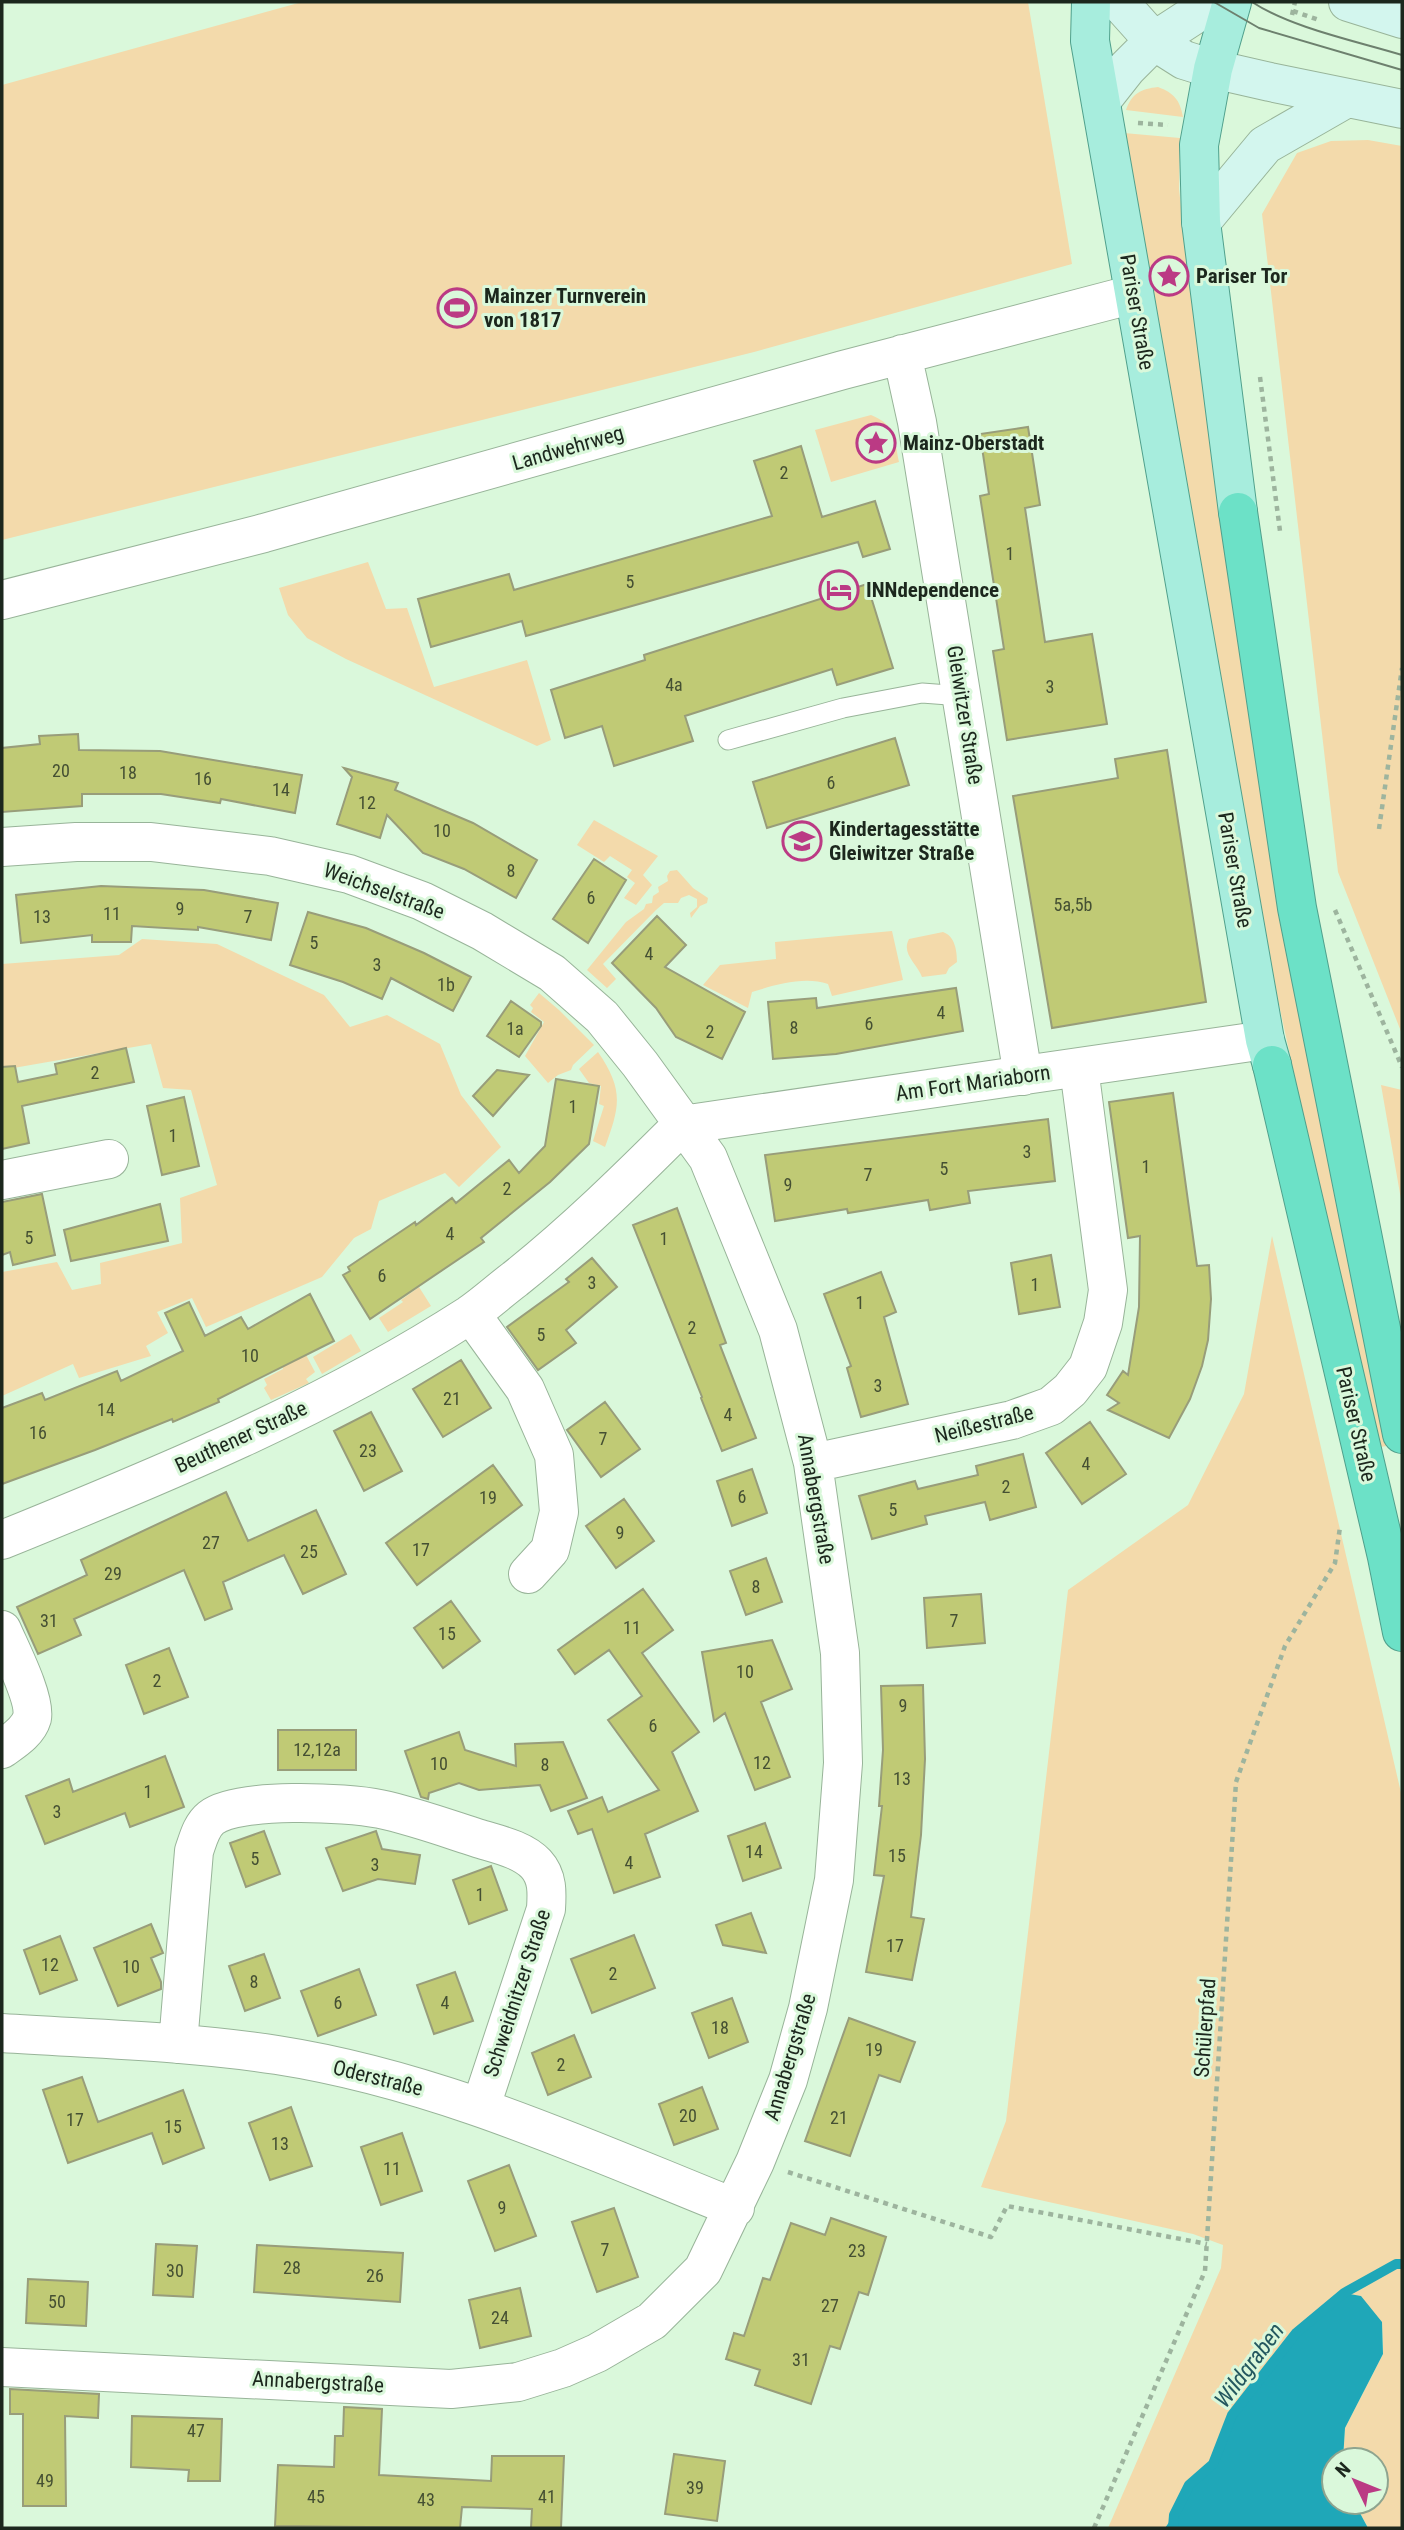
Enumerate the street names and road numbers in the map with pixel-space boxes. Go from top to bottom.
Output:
street label: Pariser Straße [1115,252,1159,372]
street label: Landwehrweg [510,421,626,475]
street label: Gleiwitzer Straße [942,644,988,786]
street label: Pariser Straße [1213,810,1257,930]
street label: Weichselstraße [320,858,448,924]
street label: Am Fort Mariaborn [894,1060,1052,1106]
street label: Pariser Straße [1331,1364,1381,1484]
street label: Beuthener Straße [171,1396,311,1478]
street label: Neißestraße [932,1400,1036,1448]
street label: Annabergstraße [793,1432,839,1566]
street label: Schweidnitzer Straße [479,1906,555,2080]
street label: Schülerpfad [1190,1978,1220,2078]
street label: Annabergstraße [759,1990,821,2124]
street label: Oderstraße [330,2055,426,2101]
street label: Annabergstraße [252,2367,385,2397]

